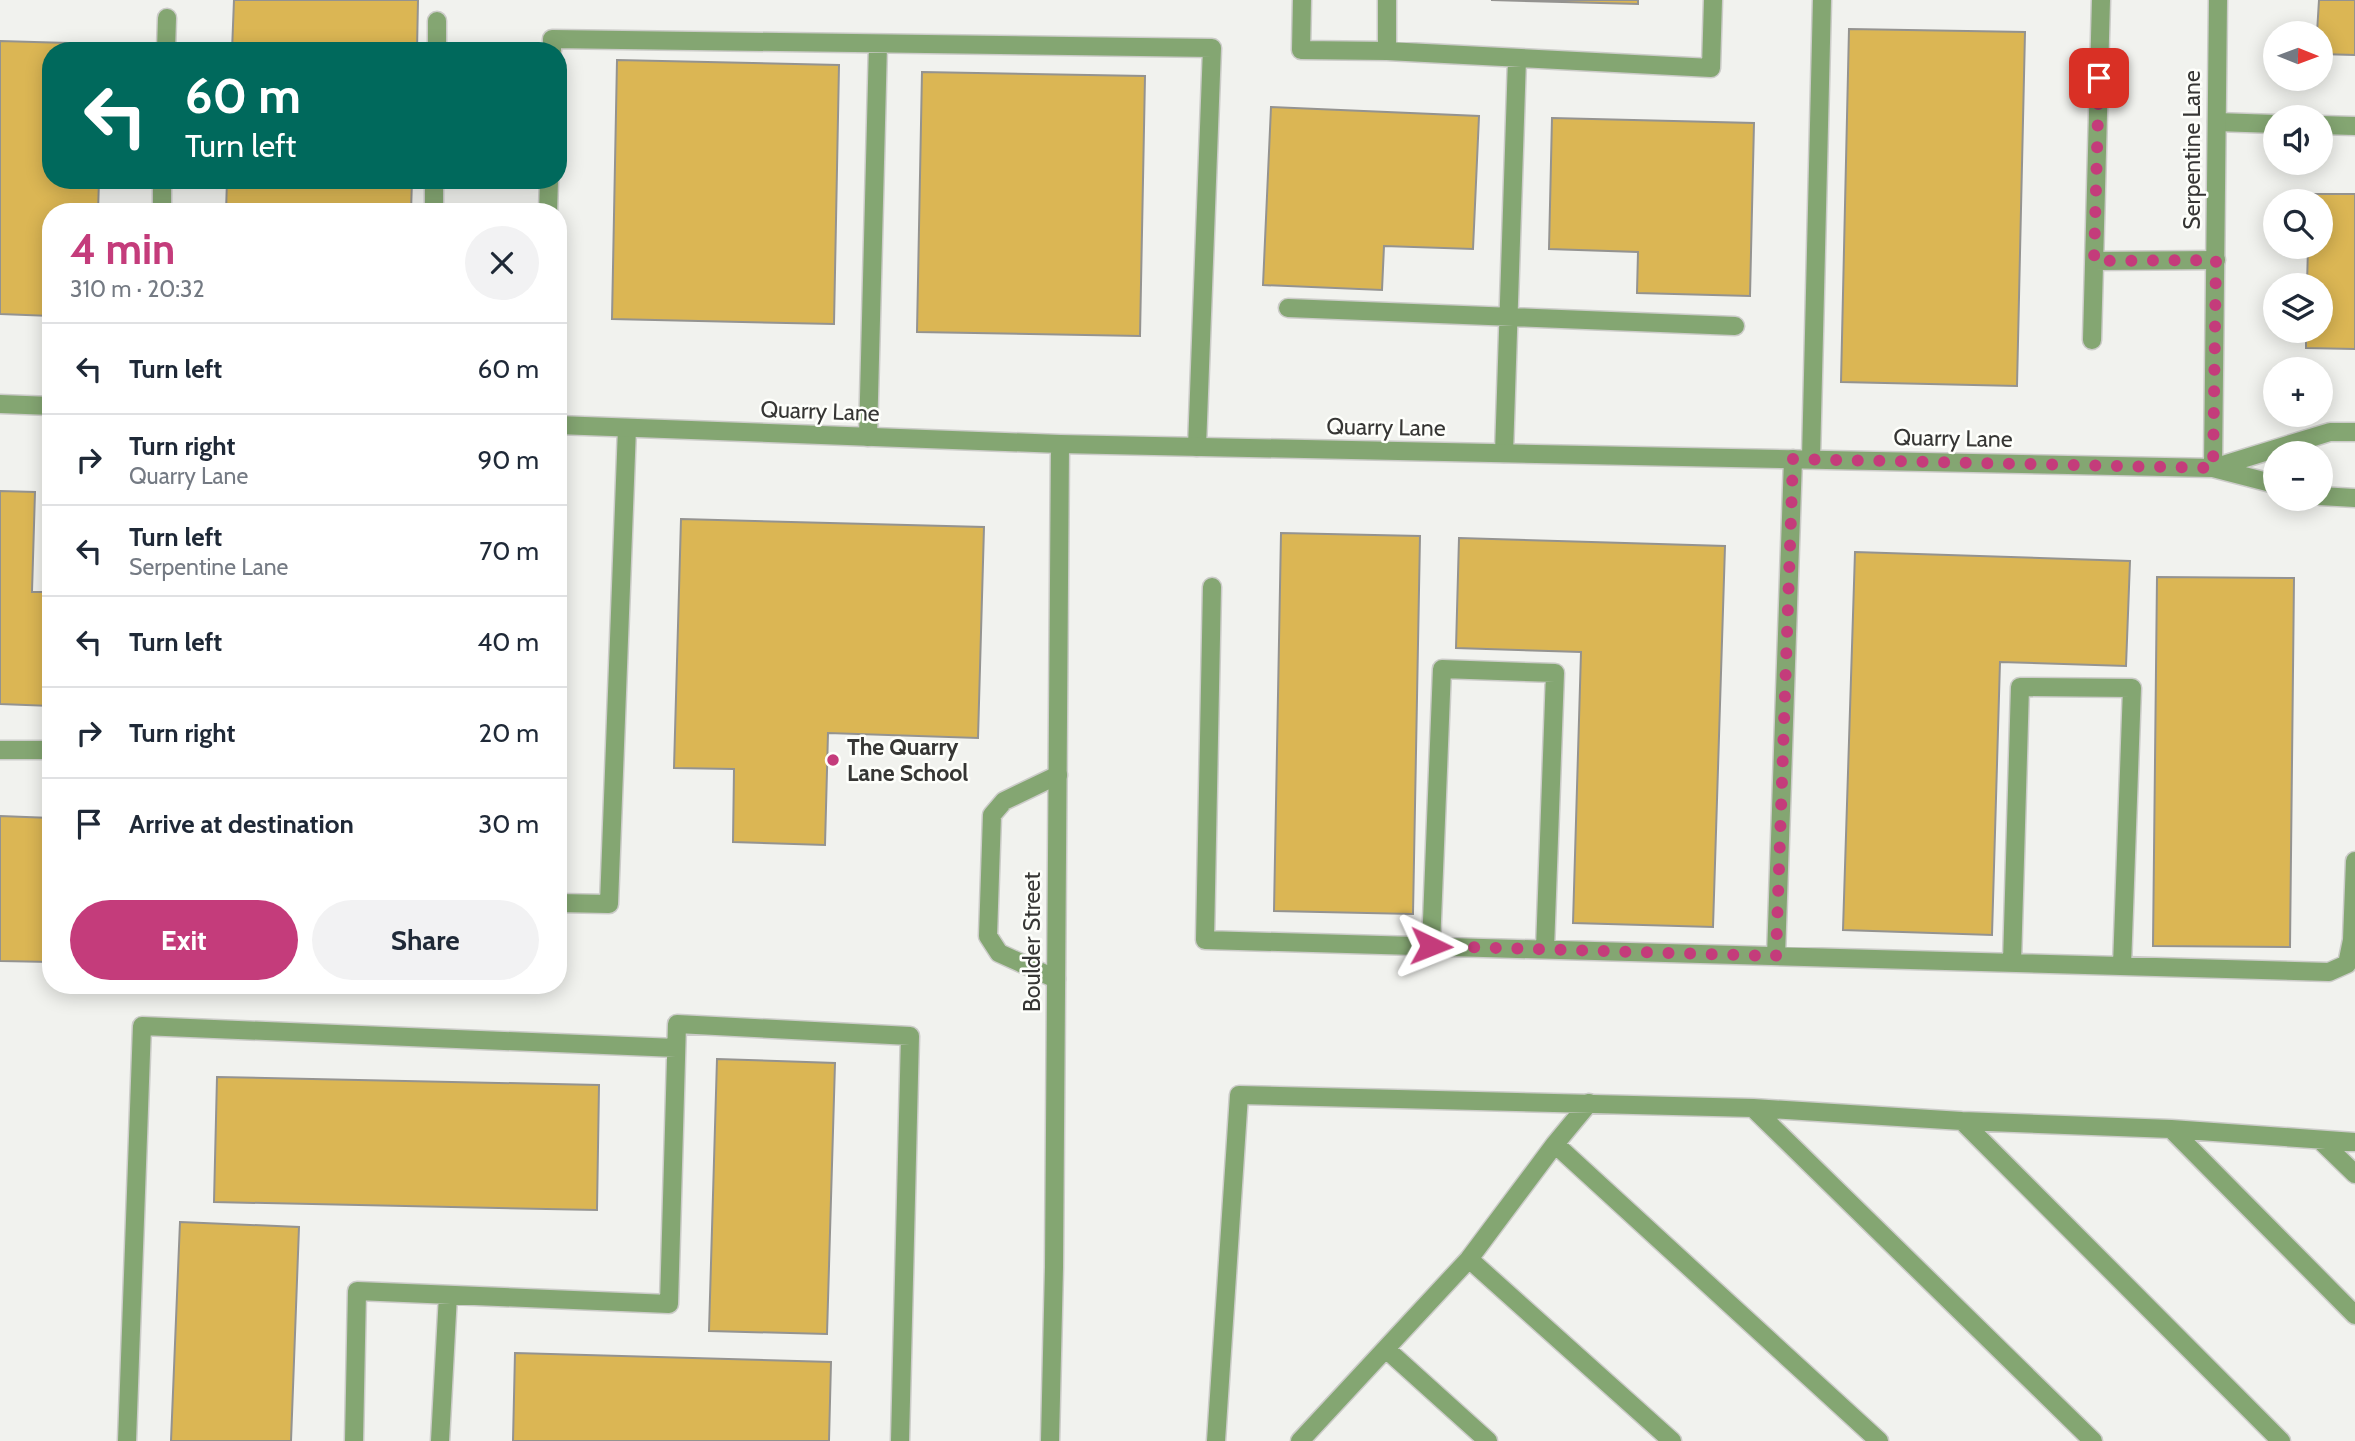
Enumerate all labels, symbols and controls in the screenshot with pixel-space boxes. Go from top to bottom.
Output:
north arrow [2263,21,2333,91]
map controls [2263,21,2333,511]
pin [2069,48,2129,108]
icon: arrive [2080,59,2118,97]
text: 60 m [185,66,301,125]
icon: left [70,70,161,161]
street label: Serpentine Lane [2178,70,2206,230]
button: sound [2263,105,2333,175]
text: Turn left [185,126,296,165]
button: search [2263,189,2333,259]
text: 4 min [70,223,175,275]
button: close [465,226,539,300]
button: layers [2263,273,2333,343]
text: 310 m · 20:32 [70,275,205,303]
icon: left [70,350,108,388]
text: Turn left [129,353,222,385]
text: 60 m [477,353,539,385]
button: + [2263,357,2333,427]
street label: Quarry Lane [760,395,880,427]
street label: Quarry Lane [1326,412,1446,442]
street label: Quarry Lane [1893,423,2013,453]
text: Turn right [129,430,235,462]
icon: right [70,441,108,479]
button: − [2263,441,2333,511]
text: 90 m [477,444,539,476]
text: Quarry Lane [129,462,248,490]
text: Turn left [129,521,222,553]
icon: left [70,532,108,570]
text: 70 m [479,535,539,567]
text: Serpentine Lane [129,553,288,581]
icon: left [70,623,108,661]
text: Turn left [129,626,222,658]
text: 40 m [477,626,539,658]
icon: right [70,714,108,752]
text: Turn right [129,717,235,749]
text: 20 m [479,717,539,749]
place label: The Quarry Lane School [847,733,968,787]
marker: The Quarry Lane School [825,752,841,768]
icon: arrive [70,805,108,843]
text: Arrive at destination [129,808,354,840]
text: 30 m [478,808,539,840]
street label: Boulder Street [1018,872,1046,1012]
button: Exit [70,900,298,980]
button: Share [312,900,539,980]
position arrow [1394,909,1468,983]

